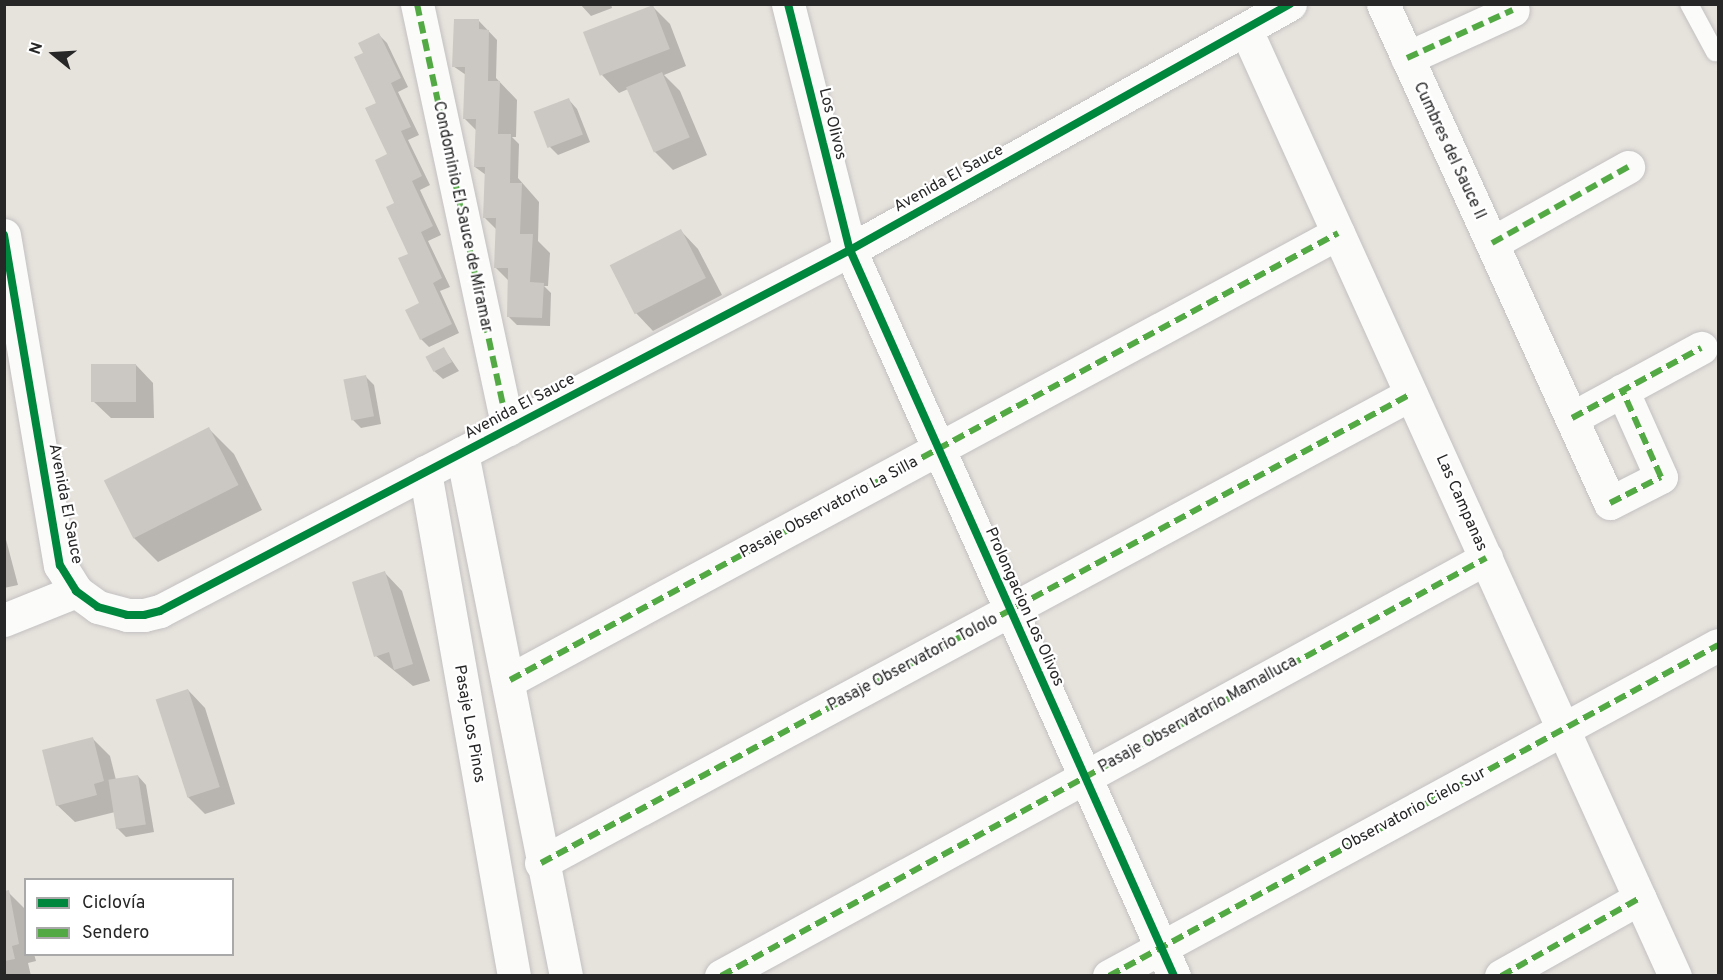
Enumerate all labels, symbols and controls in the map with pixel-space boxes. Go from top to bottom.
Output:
north arrow [24,24,84,84]
text: N [26,40,48,57]
street label: Cumbres del Sauce II [1409,79,1489,223]
street label: Los Olivos [814,86,850,162]
street label: Condominio El Sauce de Miramar [428,100,496,334]
street label: Avenida El Sauce [891,141,1007,217]
street label: Avenida El Sauce [461,370,579,444]
street label: Avenida El Sauce [44,442,86,566]
street label: Las Campanas [1431,451,1491,555]
street label: Pasaje Observatorio La Silla [737,453,921,563]
street label: Prolongacion Los Olivos [980,525,1068,689]
street label: Pasaje Observatorio Tololo [824,610,1002,716]
street label: Pasaje Observatorio Mamalluca [1095,652,1301,778]
street label: Pasaje Los Pinos [449,663,489,785]
street label: Observatorio Cielo Sur [1338,764,1490,856]
legend [24,878,234,956]
text: Ciclovía [82,892,145,915]
text: Sendero [82,922,149,945]

